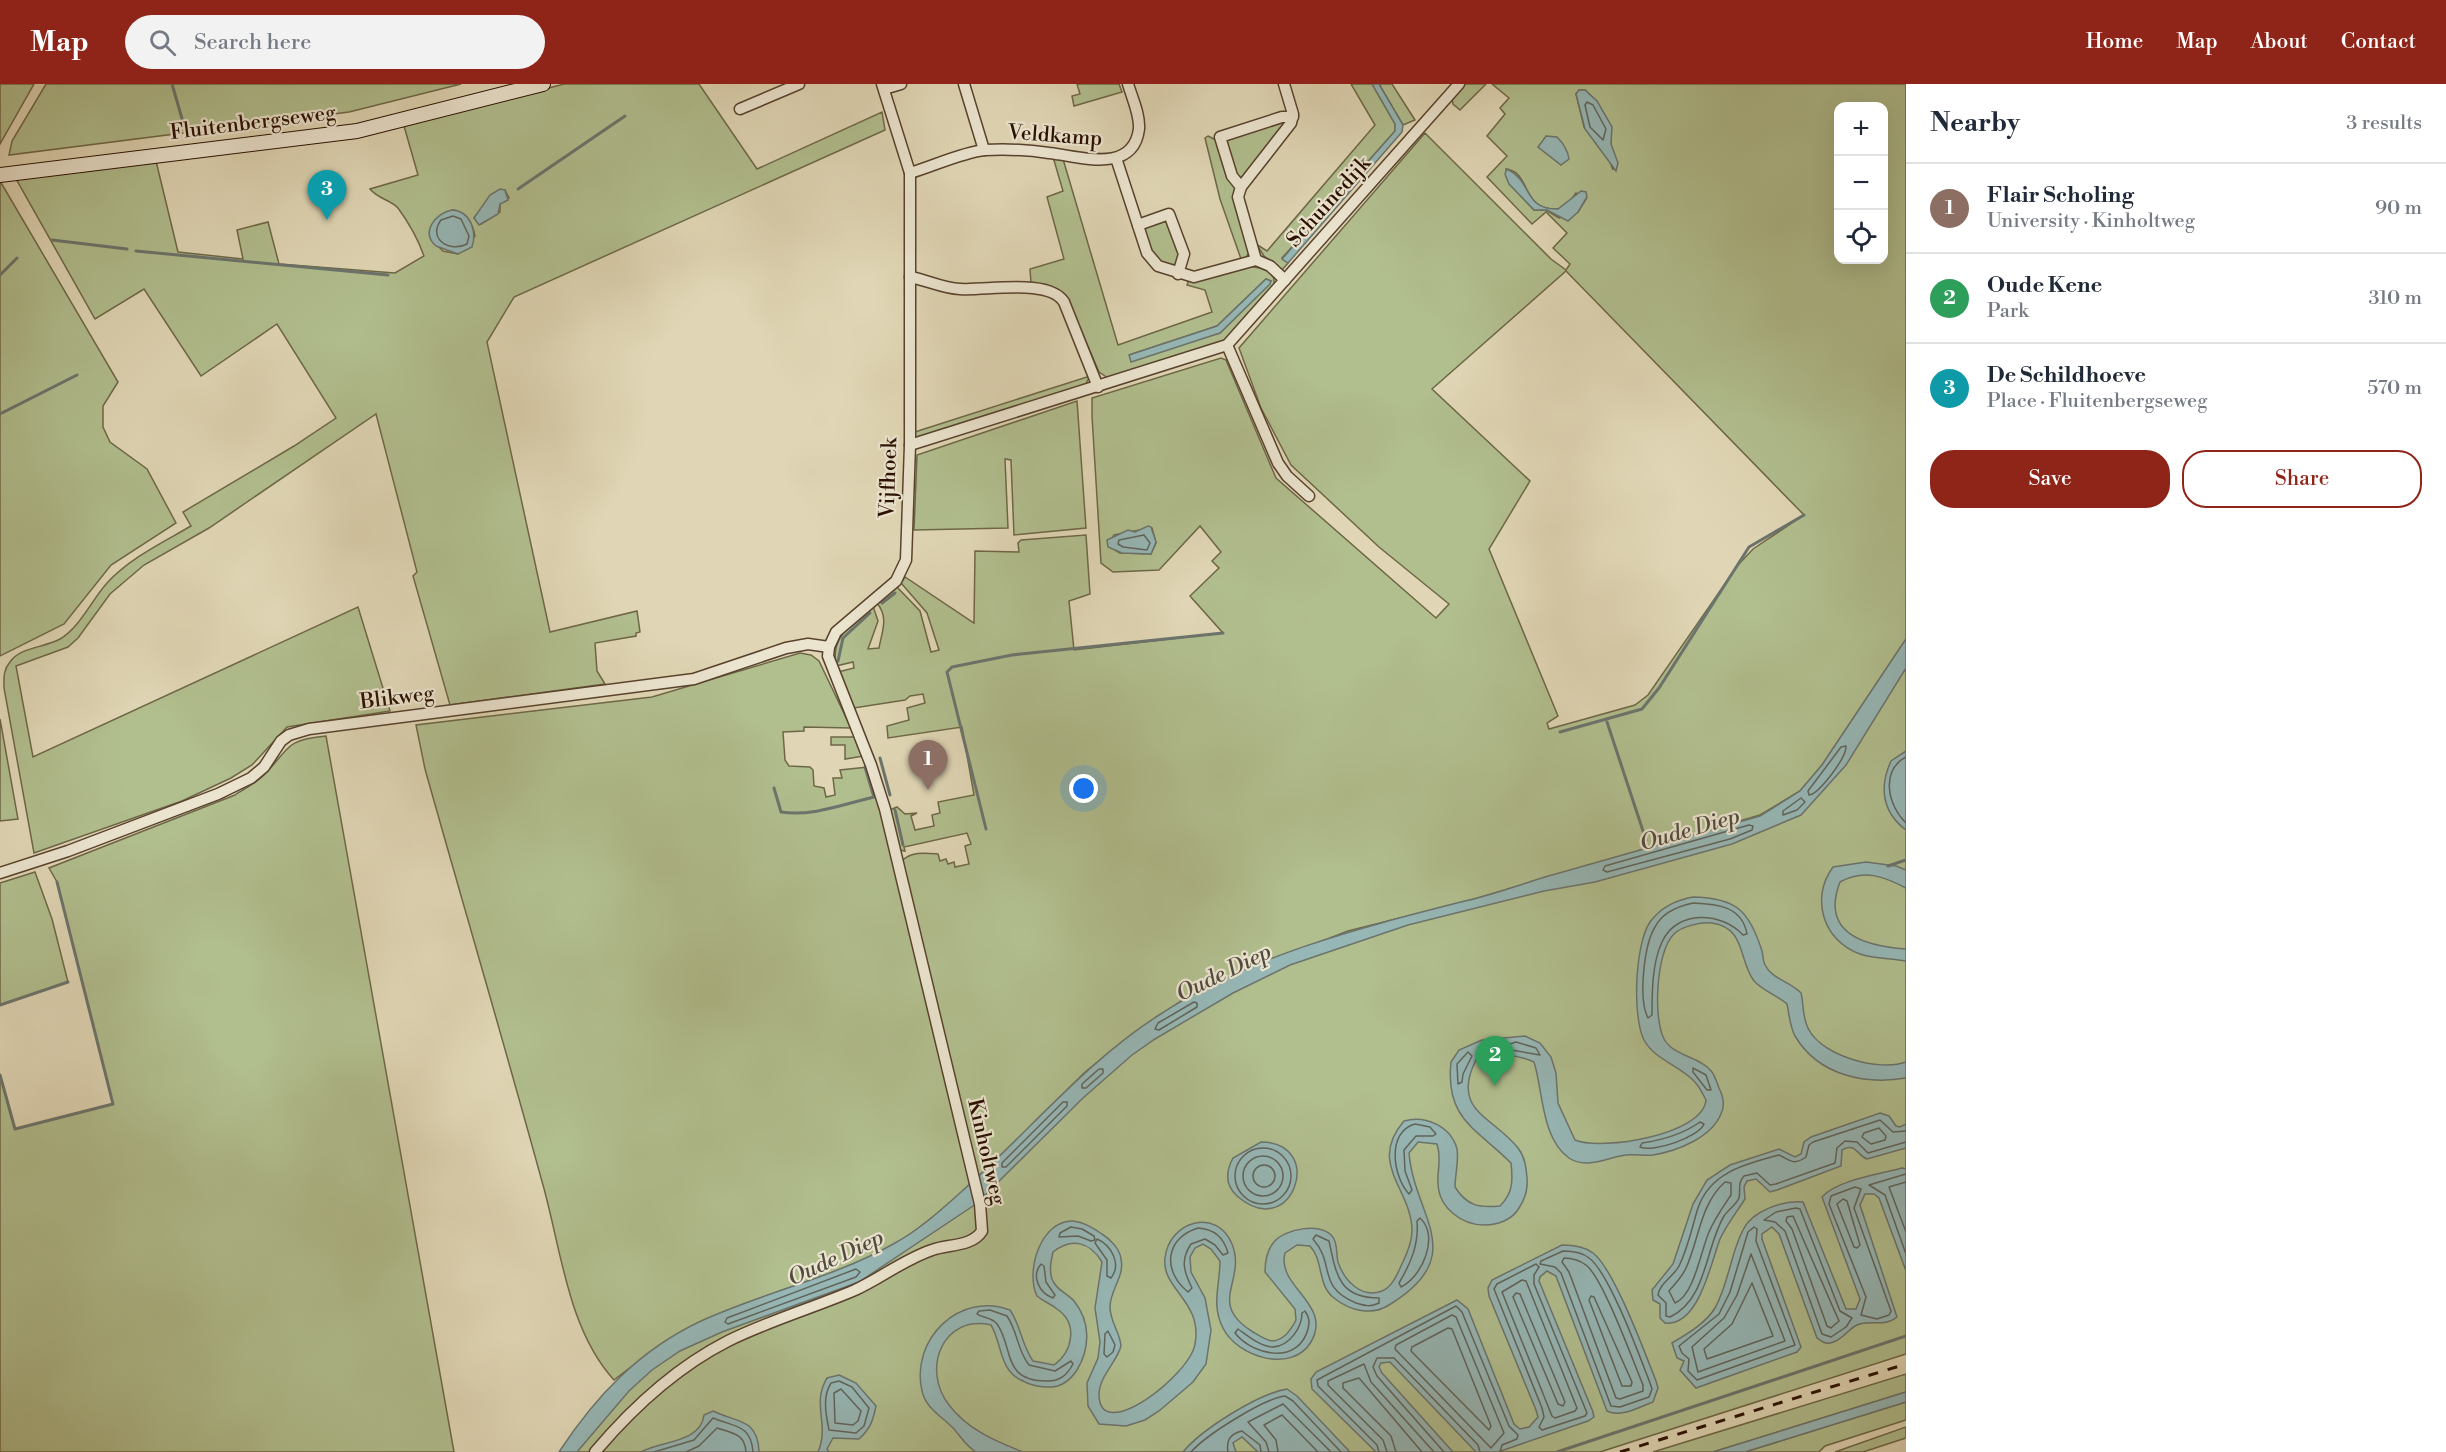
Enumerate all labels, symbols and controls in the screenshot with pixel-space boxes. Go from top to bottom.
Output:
search box [125,15,545,69]
text: Map [30,25,89,60]
icon: search [146,26,179,59]
text: Search here [194,29,311,56]
text: Home [2086,29,2143,55]
text: Map [2176,29,2218,55]
text: About [2251,29,2308,55]
text: Contact [2341,29,2416,55]
street label: Fluitenbergseweg [169,100,338,146]
map controls [1834,102,1888,264]
button: + [1834,102,1888,156]
text: Nearby [1930,107,2020,139]
text: 3 results [2346,111,2422,136]
street label: Veldkamp [1006,120,1103,152]
street label: Schuinedijk [1281,150,1377,253]
button: − [1834,156,1888,210]
pin: 3 [308,170,346,220]
text: Flair Scholing [1987,182,2134,209]
text: 1 [1945,196,1954,221]
text: 90 m [2375,196,2422,221]
text: University · Kinholtweg [1987,209,2195,234]
button: locate [1834,210,1888,264]
text: Oude Kene [1987,272,2102,299]
text: 2 [1943,286,1956,311]
text: 310 m [2369,286,2422,311]
text: Park [1987,299,2029,324]
text: De Schildhoeve [1987,362,2146,389]
text: 3 [1943,376,1956,401]
text: 570 m [2367,376,2422,401]
text: Place · Fluitenbergseweg [1987,389,2208,414]
street label: Vijfhoek [875,436,903,520]
button: Save [1930,450,2170,508]
button: Share [2182,450,2422,508]
street label: Blikweg [357,681,436,716]
pin: 1 [908,740,948,790]
your location [1069,774,1098,803]
water label: Oude Diep [1637,803,1743,857]
water label: Oude Diep [1172,938,1276,1008]
pin: 2 [1476,1036,1514,1086]
street label: Kinholtweg [961,1096,1011,1208]
water label: Oude Diep [784,1224,888,1292]

